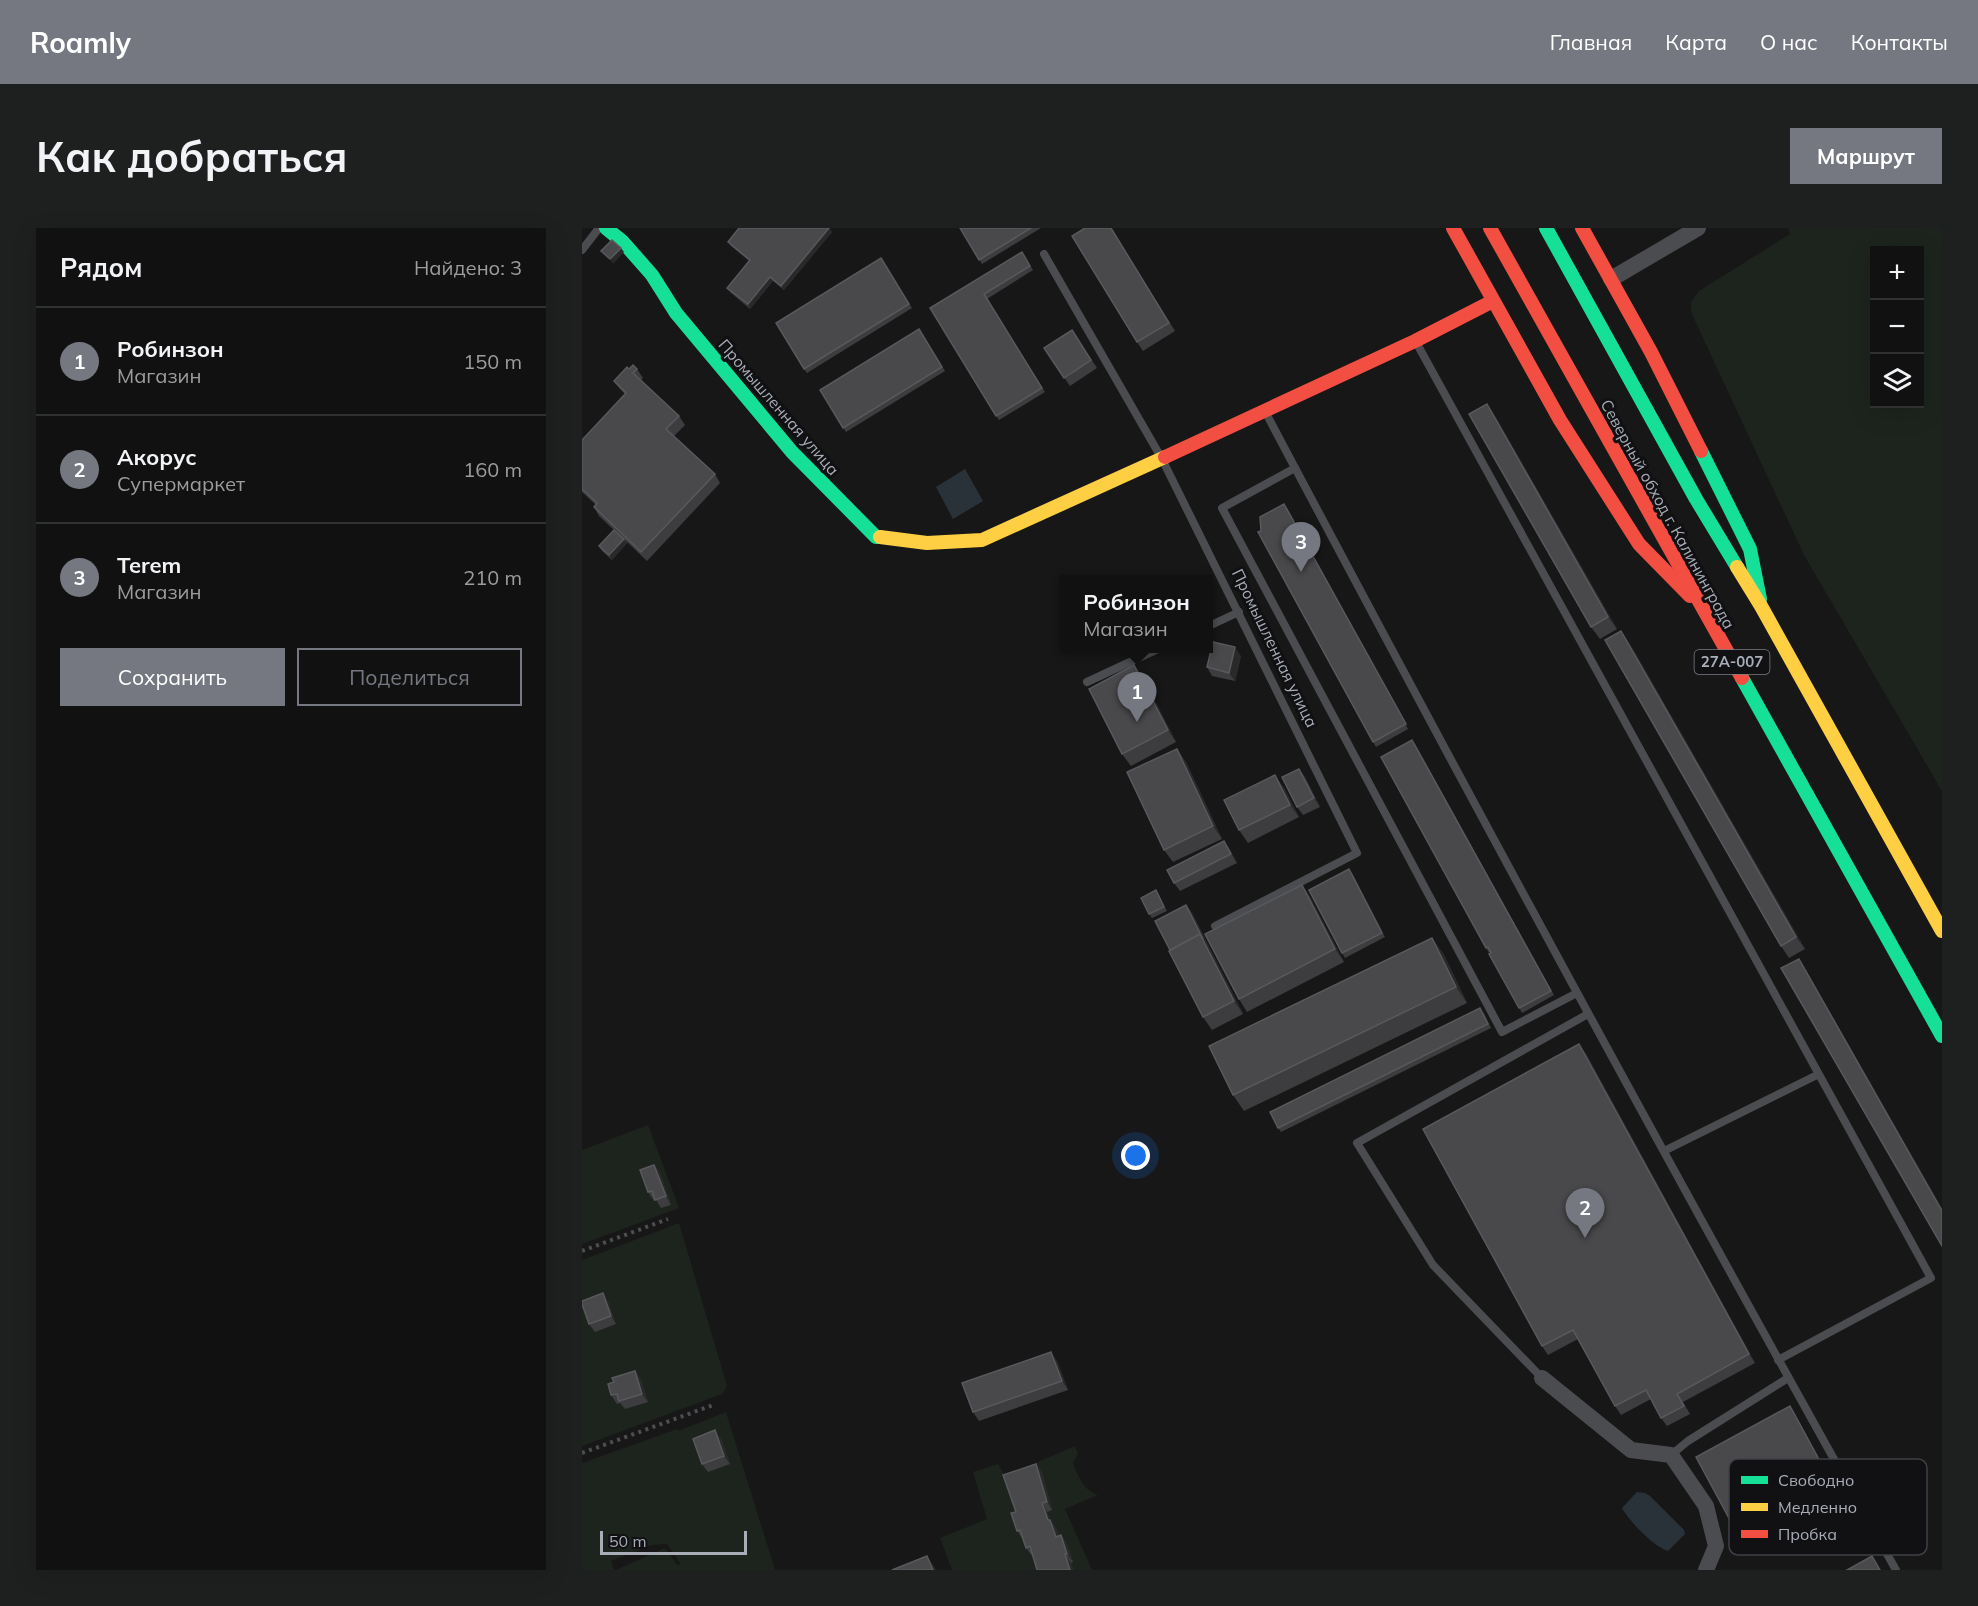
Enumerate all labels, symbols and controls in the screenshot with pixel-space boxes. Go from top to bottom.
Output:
text: Roamly [30,25,131,60]
text: Главная [1550,29,1632,55]
text: Карта [1665,29,1727,55]
text: О нас [1760,29,1818,55]
text: Контакты [1851,29,1948,55]
button: Маршрут [1790,128,1942,184]
text: Как добраться [36,130,348,183]
map controls [1870,246,1924,408]
button: + [1870,246,1924,300]
text: Рядом [60,251,143,284]
text: Найдено: 3 [414,255,522,280]
button: − [1870,300,1924,354]
text: Робинзон [117,335,224,363]
street label: Промышленная улица [714,335,844,479]
text: 1 [74,349,86,374]
text: 150 m [463,349,522,374]
button: layers [1870,354,1924,408]
text: Магазин [117,363,201,388]
street label: Северный обход г. Калининграда [1596,396,1740,632]
text: Акорус [117,443,197,471]
text: 2 [74,457,86,482]
text: 160 m [463,457,522,482]
text: Супермаркет [117,471,245,496]
pin: 3 [1282,522,1320,572]
text: Terem [117,551,181,579]
text: 3 [74,565,86,590]
text: 210 m [463,565,522,590]
street label: Промышленная улица [1228,566,1322,730]
popup [1060,575,1213,653]
text: Магазин [117,579,201,604]
text: Робинзон [1083,588,1190,616]
text: Магазин [1083,616,1168,641]
button: Сохранить [60,648,285,706]
button: Поделиться [297,648,522,706]
road number: 27А-007 [1694,650,1770,674]
pin: 1 [1118,672,1156,722]
your location [1121,1141,1150,1170]
pin: 2 [1566,1188,1604,1238]
legend [1729,1459,1927,1555]
text: Свободно [1778,1470,1854,1490]
text: Медленно [1778,1497,1857,1517]
text: Пробка [1778,1524,1837,1544]
scale bar [600,1528,747,1556]
text: 50 m [609,1531,646,1551]

